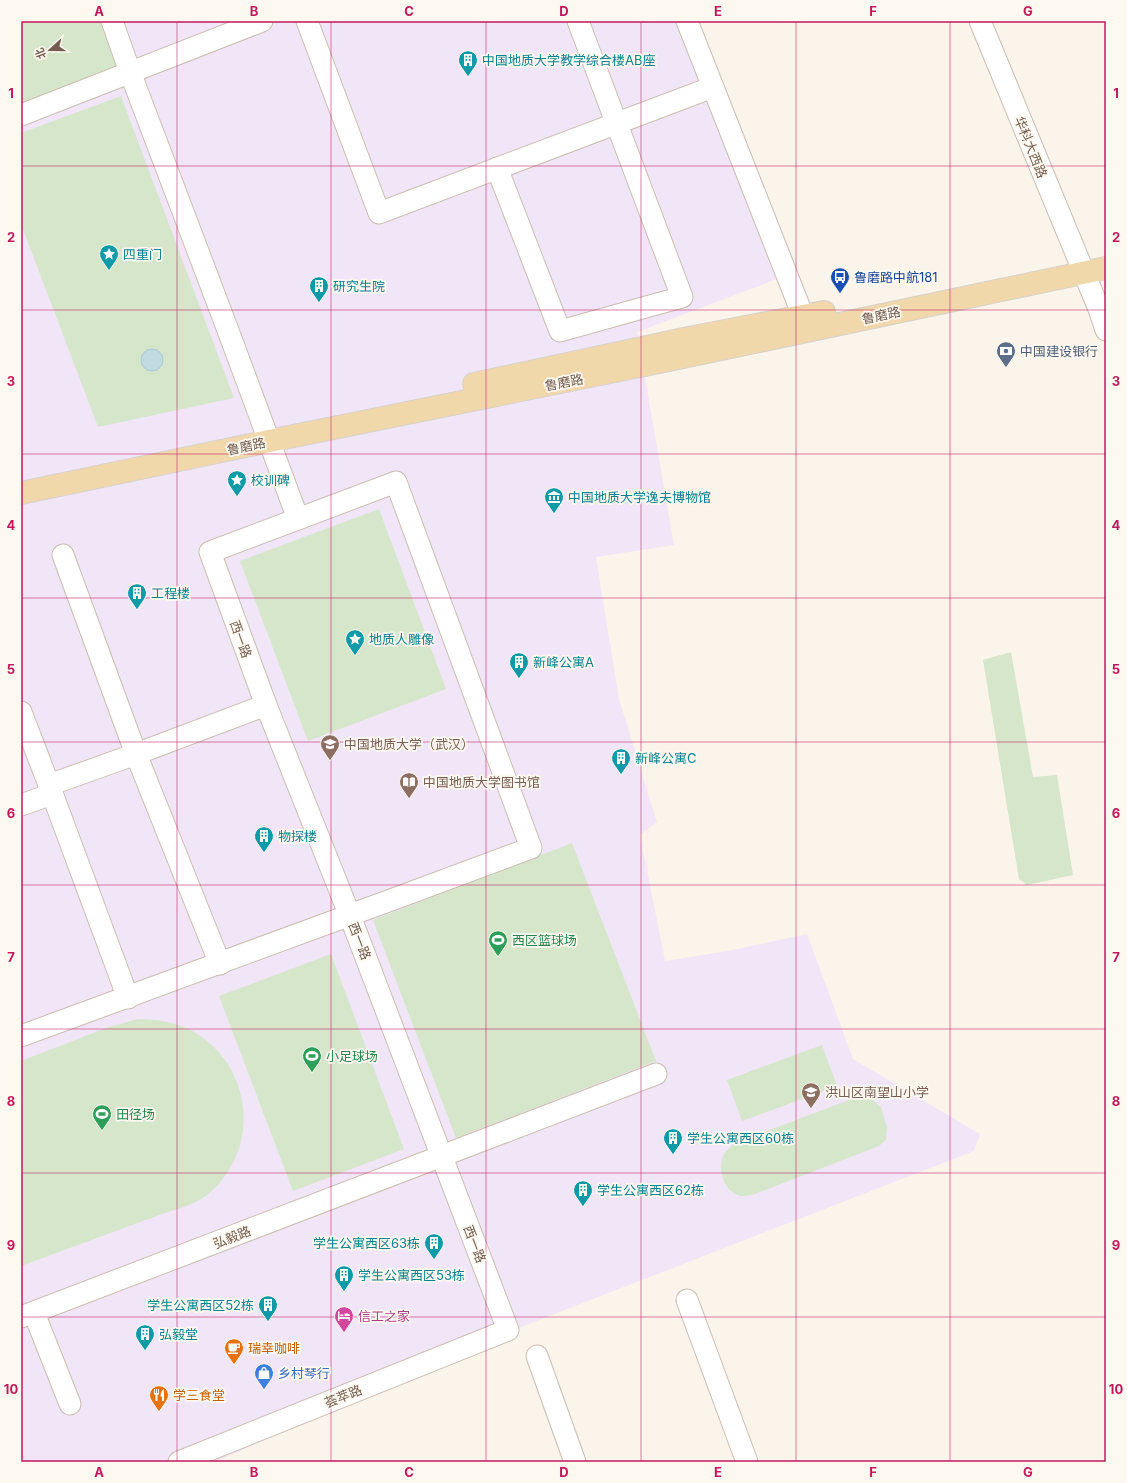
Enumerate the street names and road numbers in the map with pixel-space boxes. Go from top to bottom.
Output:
street label: 华科大西路 [1011,114,1051,180]
street label: 鲁磨路 [860,303,902,327]
street label: 鲁磨路 [543,370,585,394]
street label: 鲁磨路 [225,434,267,458]
street label: 西一路 [227,618,255,660]
street label: 西一路 [346,920,374,962]
street label: 弘毅路 [211,1223,253,1251]
street label: 西一路 [461,1223,489,1265]
street label: 荟萃路 [322,1381,364,1411]

